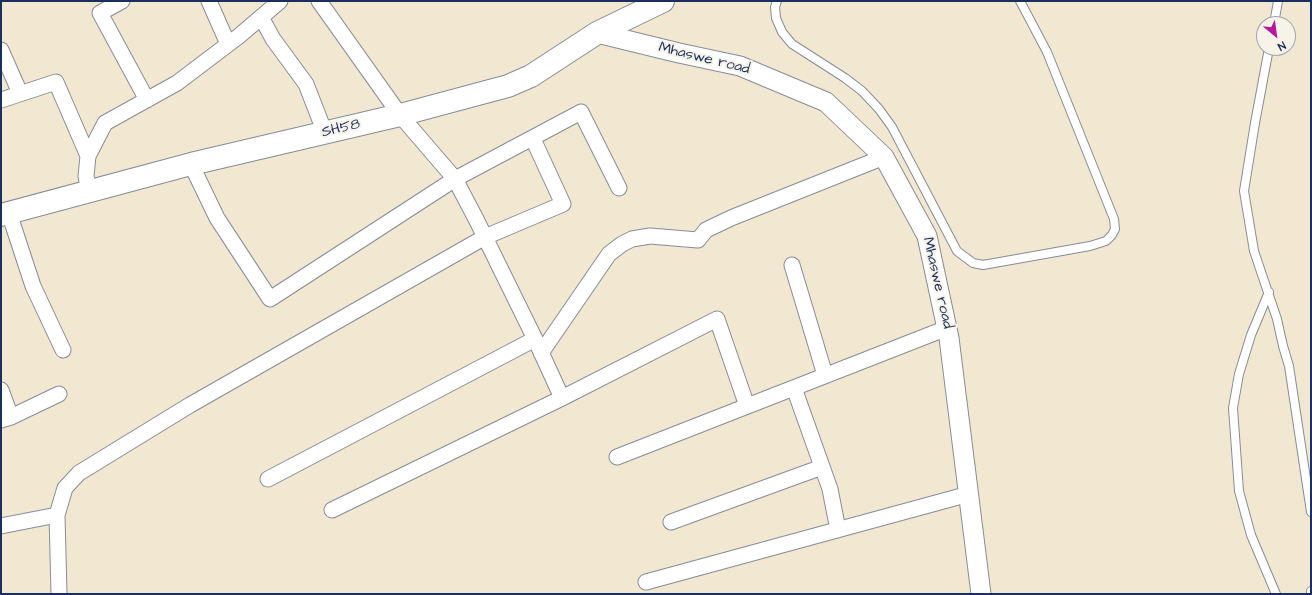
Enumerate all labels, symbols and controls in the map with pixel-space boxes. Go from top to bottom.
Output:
north arrow [1256,16,1296,56]
text: N [1275,38,1288,54]
street label: Mhaswe road [657,39,751,79]
street label: SH58 [320,116,362,142]
street label: Mhaswe road [918,236,956,330]

